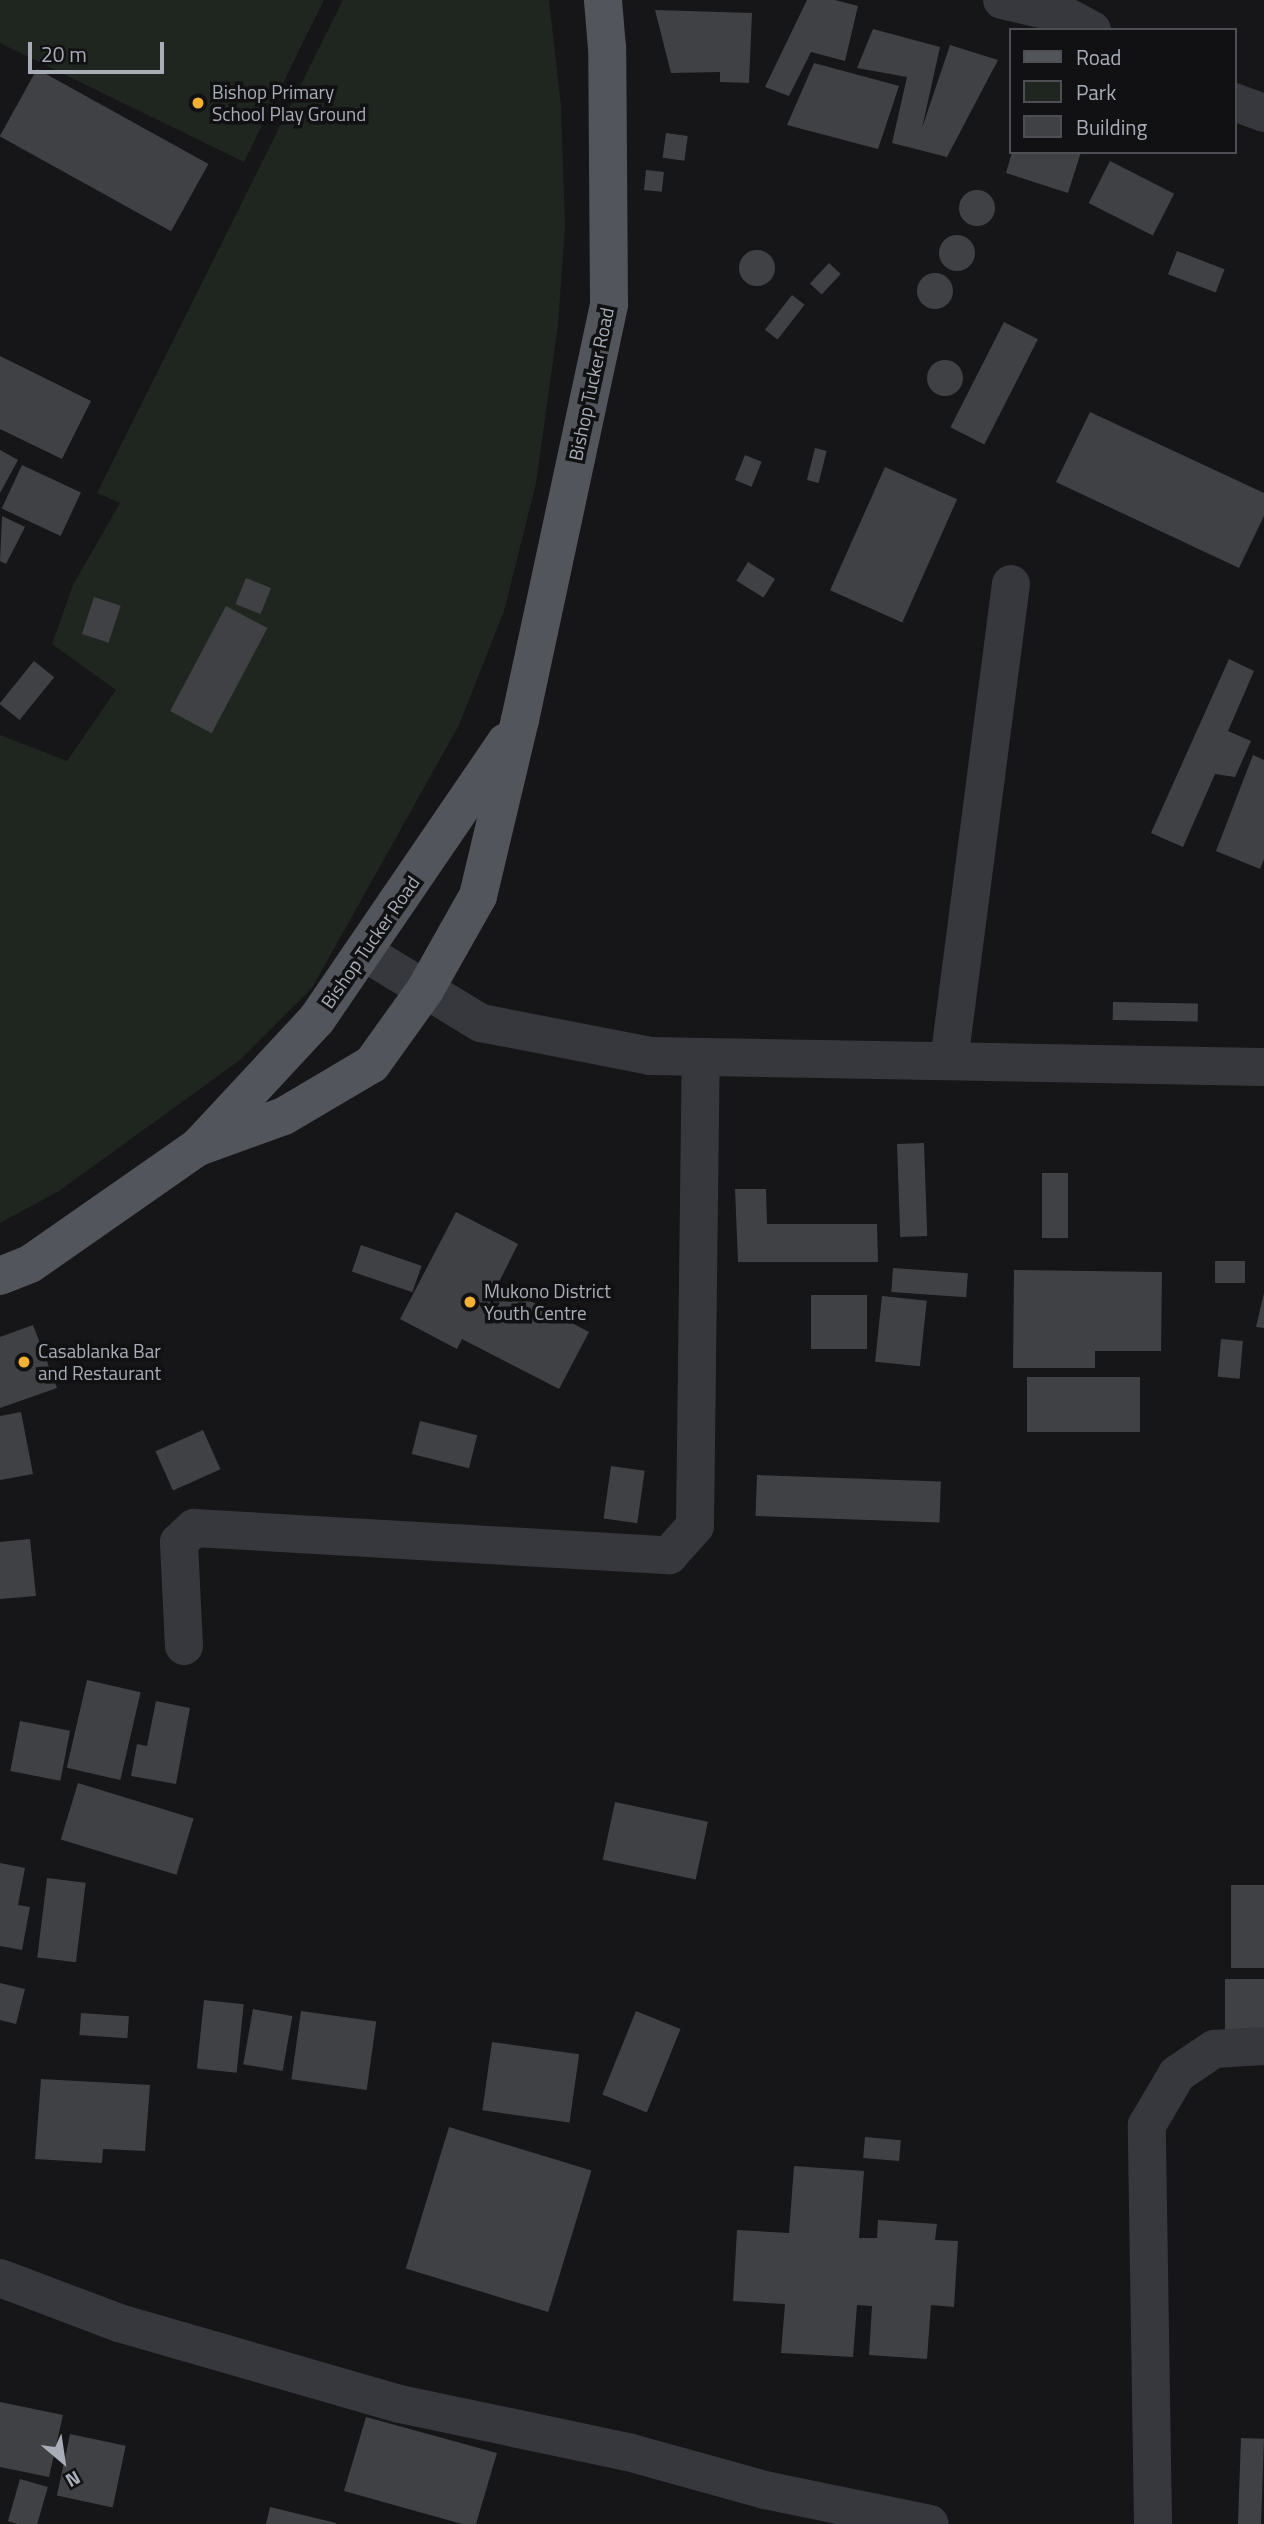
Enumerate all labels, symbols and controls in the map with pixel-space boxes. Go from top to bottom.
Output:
scale bar [32,28,168,72]
legend [1009,28,1236,154]
text: 20 m [41,38,87,70]
text: Road [1076,41,1121,73]
text: Park [1076,76,1116,108]
place label: Bishop Primary School Play Ground [212,81,366,125]
marker: Bishop Primary School Play Ground [190,95,206,111]
text: Building [1076,111,1147,143]
street label: Bishop Tucker Road [564,305,618,463]
street label: Bishop Tucker Road [316,871,424,1013]
place label: Mukono District Youth Centre [484,1280,611,1324]
marker: Mukono District Youth Centre [462,1294,478,1310]
place label: Casablanka Bar and Restaurant [38,1340,161,1384]
marker: Casablanka Bar and Restaurant [16,1354,32,1370]
north arrow [28,2426,98,2496]
text: N [61,2464,86,2496]

